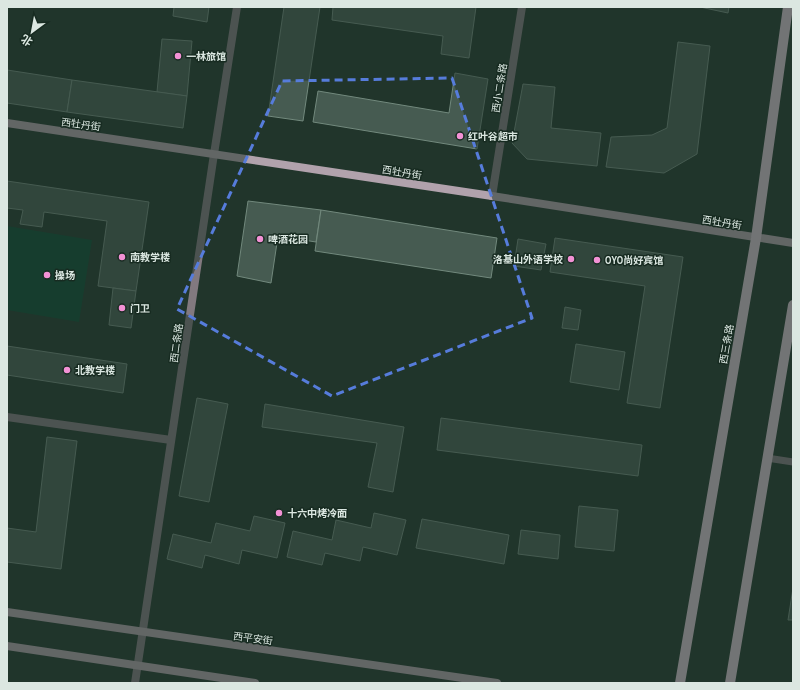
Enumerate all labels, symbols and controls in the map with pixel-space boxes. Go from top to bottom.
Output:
north arrow [12,12,52,52]
text: 北 [18,32,35,49]
place label: 一林旅馆 [186,50,226,63]
marker: 一林旅馆 [173,51,183,61]
street label: 西小二条路 [489,62,510,114]
street label: 西牡丹街 [60,115,102,134]
place label: 红叶谷超市 [468,130,518,143]
marker: 红叶谷超市 [455,131,465,141]
street label: 西牡丹街 [381,163,423,182]
street label: 西牡丹街 [701,213,743,232]
place label: 啤酒花园 [268,233,308,246]
marker: 啤酒花园 [255,234,265,244]
place label: 南教学楼 [130,251,170,264]
marker: 南教学楼 [117,252,127,262]
place label: 洛基山外语学校 [493,253,563,266]
marker: 洛基山外语学校 [566,254,576,264]
place label: OYO尚好宾馆 [605,254,663,267]
marker: OYO尚好宾馆 [592,255,602,265]
place label: 操场 [55,269,75,282]
marker: 操场 [42,270,52,280]
place label: 门卫 [130,302,150,315]
marker: 门卫 [117,303,127,313]
street label: 西二条路 [167,322,186,364]
street label: 西三条路 [717,323,736,365]
place label: 北教学楼 [75,364,115,377]
marker: 北教学楼 [62,365,72,375]
place label: 十六中烤冷面 [287,507,347,520]
marker: 十六中烤冷面 [274,508,284,518]
street label: 西平安街 [232,629,274,648]

